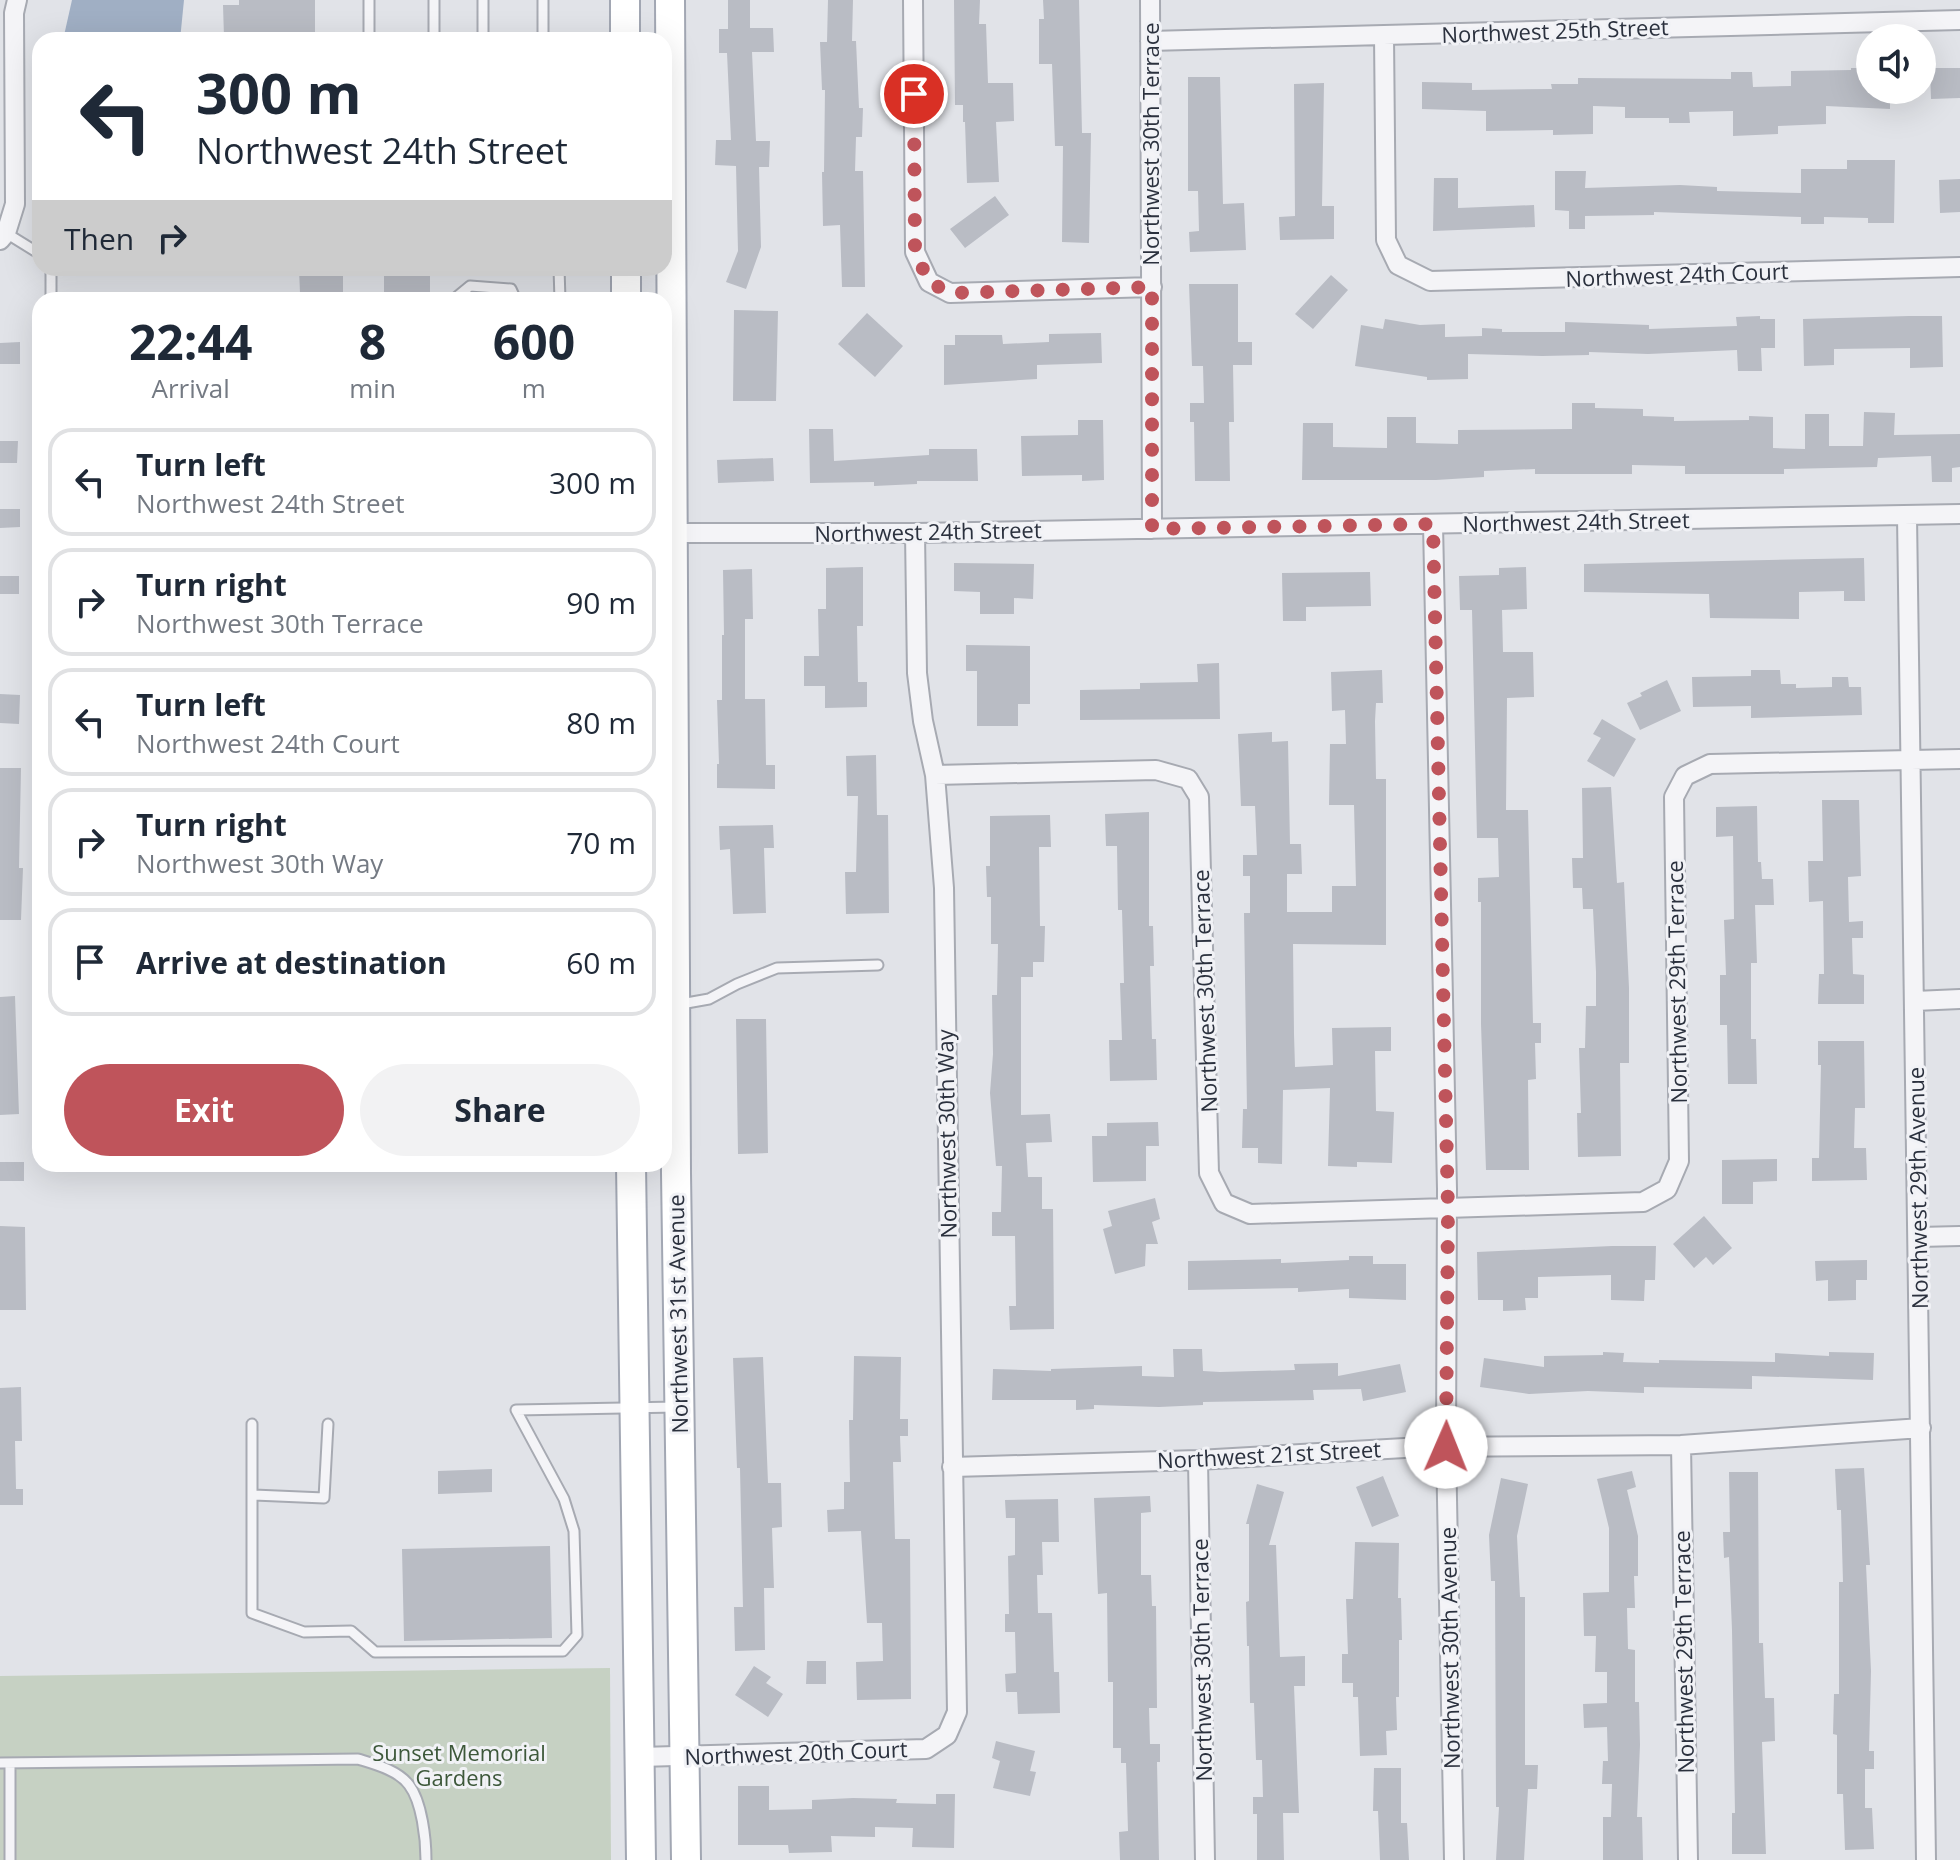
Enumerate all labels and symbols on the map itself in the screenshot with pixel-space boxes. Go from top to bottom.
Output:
street label: Northwest 25th Street [1441,11,1669,49]
street label: Northwest 30th Terrace [1135,22,1165,266]
pin [880,60,948,128]
street label: Northwest 24th Court [1565,255,1789,293]
street label: Northwest 24th Street [1462,504,1690,538]
street label: Northwest 24th Street [814,514,1042,548]
street label: Northwest 29th Terrace [1659,860,1693,1104]
street label: Northwest 30th Terrace [1185,869,1223,1113]
street label: Northwest 30th Way [929,1028,963,1239]
street label: Northwest 29th Avenue [1900,1067,1934,1309]
street label: Northwest 31st Avenue [660,1194,694,1434]
position arrow [1404,1405,1488,1489]
street label: Northwest 21st Street [1156,1433,1382,1475]
street label: Northwest 30th Avenue [1432,1527,1466,1769]
street label: Northwest 29th Terrace [1666,1530,1700,1774]
street label: Northwest 30th Terrace [1184,1538,1218,1782]
street label: Northwest 20th Court [684,1733,908,1771]
park label: Sunset Memorial Gardens [372,1737,546,1792]

